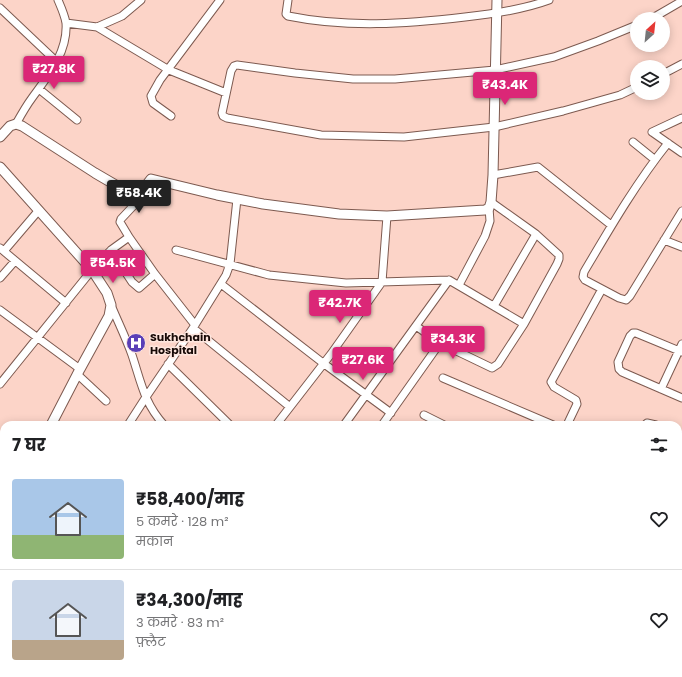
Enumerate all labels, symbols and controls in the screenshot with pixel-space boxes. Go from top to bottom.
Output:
north arrow [630,12,670,52]
map controls [630,12,670,100]
pin: ₹27.8K [21,56,87,90]
text: ₹27.8K [32,59,76,78]
button: layers [630,60,670,100]
pin: ₹43.4K [472,72,538,106]
text: ₹43.4K [482,75,528,94]
pin: ₹58.4K [106,180,172,214]
text: ₹58.4K [116,183,162,202]
pin: ₹54.5K [80,250,146,284]
text: ₹54.5K [90,253,136,272]
pin: ₹42.7K [307,290,373,324]
text: ₹42.7K [318,293,362,312]
pin: ₹34.3K [420,326,486,360]
place label: Sukhchain Hospital [150,329,211,358]
text: ₹34.3K [430,329,476,348]
hospital icon: Sukhchain Hospital [125,332,147,354]
pin: ₹27.6K [330,347,396,381]
text: ₹27.6K [341,350,385,369]
text: 7 घर [12,433,46,457]
icon: filters [648,434,670,456]
text: ₹58,400/माह [136,487,244,511]
icon: home [44,495,92,543]
icon: heart [648,508,670,530]
text: 5 कमरे · 128 m² [136,512,228,531]
text: मकान [136,532,173,551]
text: ₹34,300/माह [136,588,243,612]
icon: home [44,596,92,644]
icon: heart [648,609,670,631]
text: 3 कमरे · 83 m² [136,613,224,632]
text: फ़्लैट [136,633,166,652]

